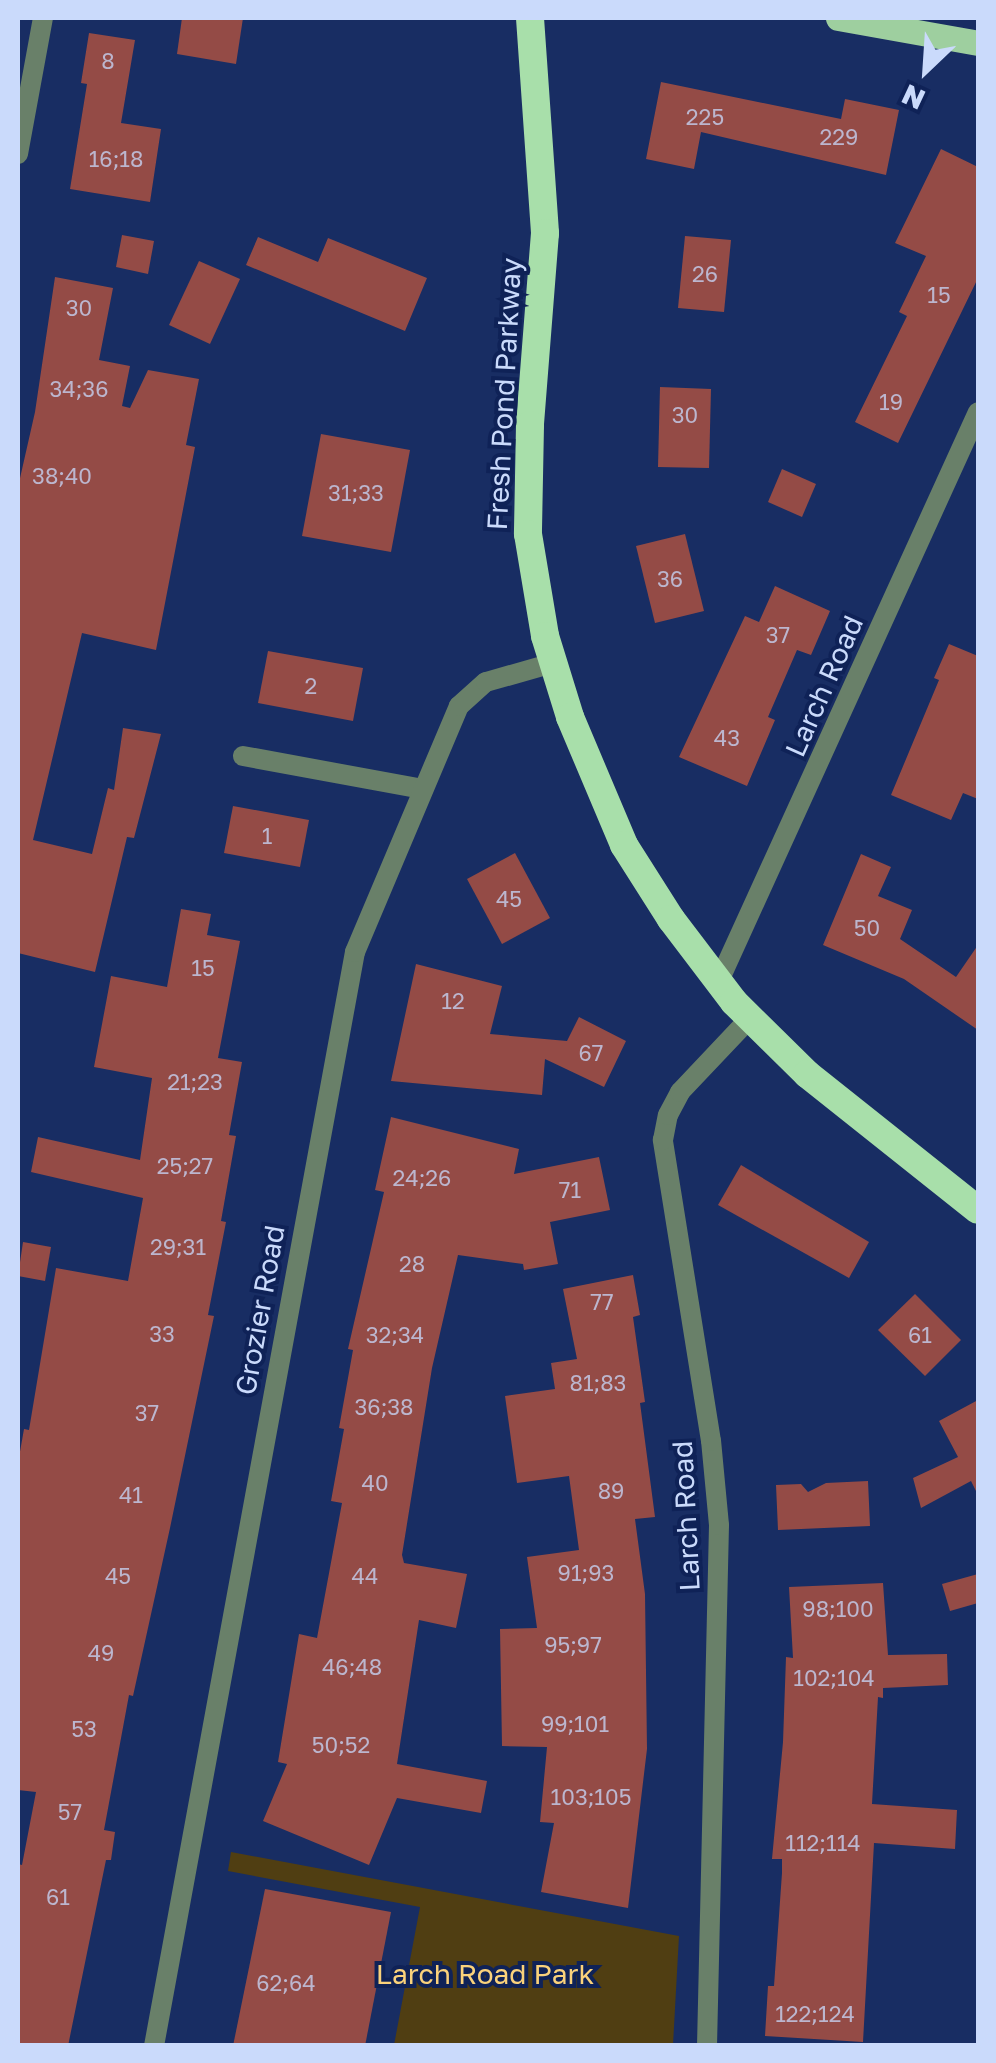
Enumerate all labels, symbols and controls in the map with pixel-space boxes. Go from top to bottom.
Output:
north arrow [876,20,976,120]
house number: 8 [101,48,115,74]
text: N [896,78,930,117]
house number: 225 [686,104,724,130]
house number: 229 [820,124,858,150]
house number: 16;18 [89,146,143,172]
street label: Fresh Pond Parkway [480,257,528,531]
house number: 26 [692,261,718,287]
house number: 15 [927,282,951,308]
house number: 30 [66,295,92,321]
house number: 34;36 [49,376,109,402]
house number: 19 [879,389,903,415]
house number: 30 [672,402,698,428]
house number: 38;40 [32,463,92,489]
house number: 31;33 [328,480,384,506]
house number: 36 [657,566,683,592]
street label: Larch Road [778,610,870,762]
house number: 37 [766,622,790,648]
house number: 2 [305,673,317,699]
house number: 43 [714,725,740,751]
house number: 1 [262,823,272,849]
house number: 45 [496,886,522,912]
house number: 50 [854,915,880,941]
house number: 15 [191,955,215,981]
house number: 12 [441,988,465,1014]
house number: 67 [579,1040,603,1066]
house number: 21;23 [167,1069,223,1095]
house number: 25;27 [157,1153,213,1179]
house number: 24;26 [393,1165,451,1191]
house number: 71 [559,1177,581,1203]
street label: Grozier Road [229,1223,291,1397]
house number: 29;31 [150,1234,206,1260]
house number: 28 [399,1251,425,1277]
house number: 77 [590,1289,614,1315]
house number: 33 [149,1321,175,1347]
house number: 32;34 [366,1322,424,1348]
house number: 61 [908,1322,932,1348]
house number: 81;83 [570,1370,626,1396]
house number: 36;38 [354,1394,414,1420]
house number: 37 [135,1400,159,1426]
street label: Larch Road [665,1440,707,1592]
house number: 40 [361,1470,389,1496]
house number: 89 [598,1478,624,1504]
house number: 41 [119,1482,143,1508]
house number: 91;93 [558,1560,614,1586]
house number: 45 [105,1563,131,1589]
house number: 44 [352,1563,378,1589]
house number: 98;100 [802,1596,874,1622]
house number: 95;97 [544,1632,602,1658]
house number: 49 [88,1640,114,1666]
house number: 46;48 [322,1654,382,1680]
house number: 102;104 [793,1665,875,1691]
house number: 99;101 [541,1711,609,1737]
house number: 53 [71,1716,97,1742]
house number: 50;52 [312,1732,370,1758]
house number: 103;105 [551,1784,631,1810]
house number: 57 [58,1799,82,1825]
house number: 112;114 [785,1830,861,1856]
house number: 61 [46,1884,70,1910]
park label: Larch Road Park [376,1957,594,1991]
house number: 62;64 [256,1970,316,1996]
house number: 122;124 [775,2001,855,2027]

